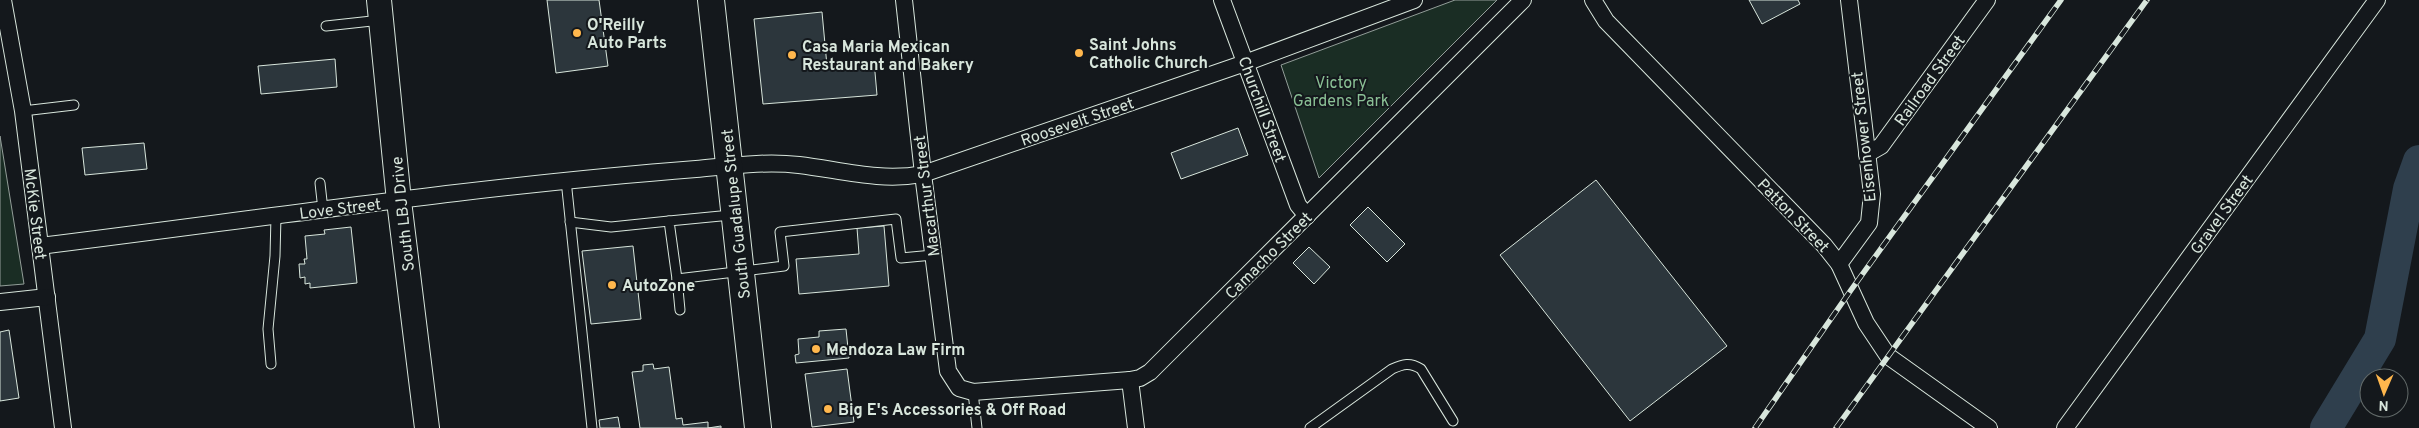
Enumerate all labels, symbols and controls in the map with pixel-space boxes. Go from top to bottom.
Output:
place label: O'Reilly Auto Parts [587,16,667,54]
marker: O'Reilly Auto Parts [571,27,583,39]
street label: Railroad Street [1891,32,1970,131]
place label: Saint Johns Catholic Church [1089,36,1208,74]
place label: Casa Maria Mexican Restaurant and Bakery [802,38,974,76]
marker: Saint Johns Catholic Church [1073,47,1085,59]
marker: Casa Maria Mexican Restaurant and Bakery [786,49,798,61]
street label: Churchill Street [1233,54,1290,166]
street label: Eisenhower Street [1848,71,1882,203]
park label: Victory Gardens Park [1293,74,1389,112]
street label: Roosevelt Street [1018,94,1137,152]
street label: South Guadalupe Street [718,128,756,300]
street label: Macarthur Street [911,134,945,257]
street label: South LBJ Drive [388,155,420,272]
street label: McKie Street [18,167,50,261]
street label: Gravel Street [2187,171,2258,259]
street label: Patton Street [1752,175,1833,258]
street label: Love Street [298,195,382,225]
street label: Camacho Street [1222,209,1317,304]
place label: AutoZone [622,277,695,297]
marker: AutoZone [606,279,618,291]
place label: Mendoza Law Firm [826,341,965,361]
marker: Mendoza Law Firm [810,343,822,355]
north arrow [2359,368,2409,418]
text: N [2378,396,2389,413]
place label: Big E's Accessories & Off Road [838,401,1066,421]
marker: Big E's Accessories & Off Road [822,403,834,415]

